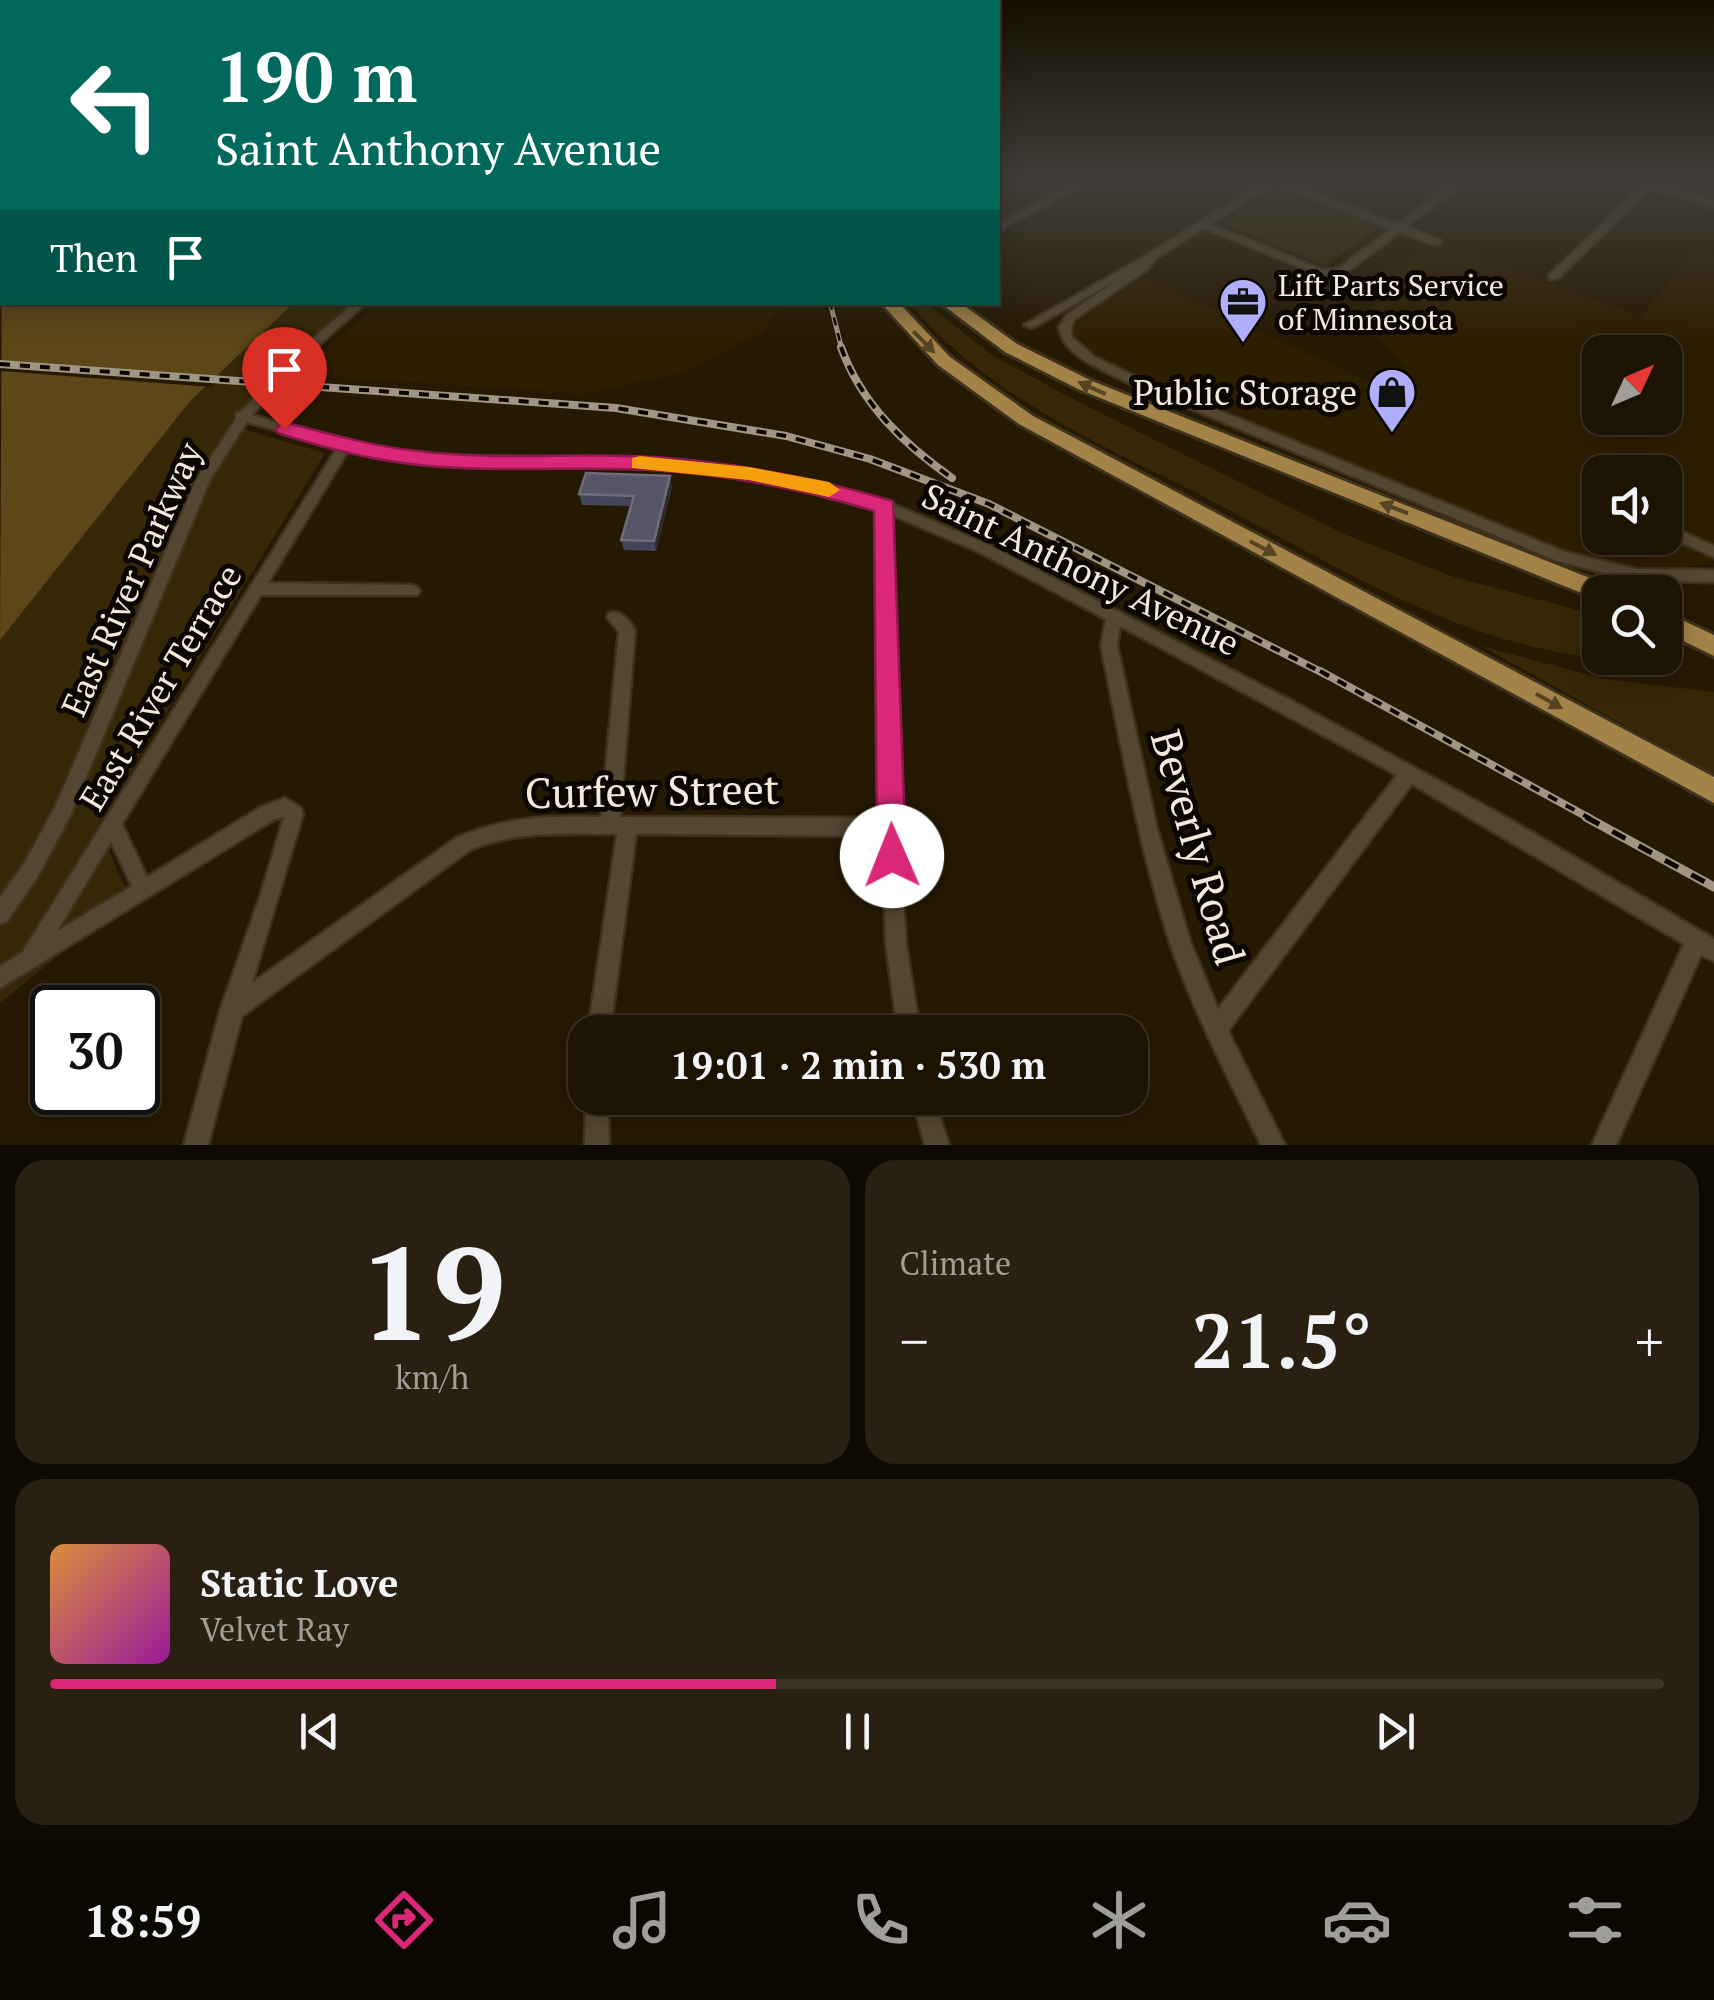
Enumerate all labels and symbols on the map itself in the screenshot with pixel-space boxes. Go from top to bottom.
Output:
place label: Lift Parts Service of Minnesota [1278,265,1504,339]
office icon: Lift Parts Service of Minnesota [1217,276,1269,344]
pin [242,327,327,430]
one-way arrow [911,330,935,353]
north arrow [1582,335,1682,435]
shop icon: Public Storage [1366,366,1418,434]
place label: Public Storage [1133,369,1357,415]
one-way arrow [1077,380,1107,396]
street label: East River Parkway [50,434,213,723]
street label: Saint Anthony Avenue [915,472,1247,666]
one-way arrow [1378,500,1408,516]
one-way arrow [1248,539,1277,556]
street label: East River Terrace [68,556,252,818]
one-way arrow [1535,692,1564,709]
street label: Beverly Road [1139,723,1259,971]
street label: Curfew Street [524,760,780,820]
position arrow [840,804,944,908]
speed limit sign: 30 [30,985,160,1115]

